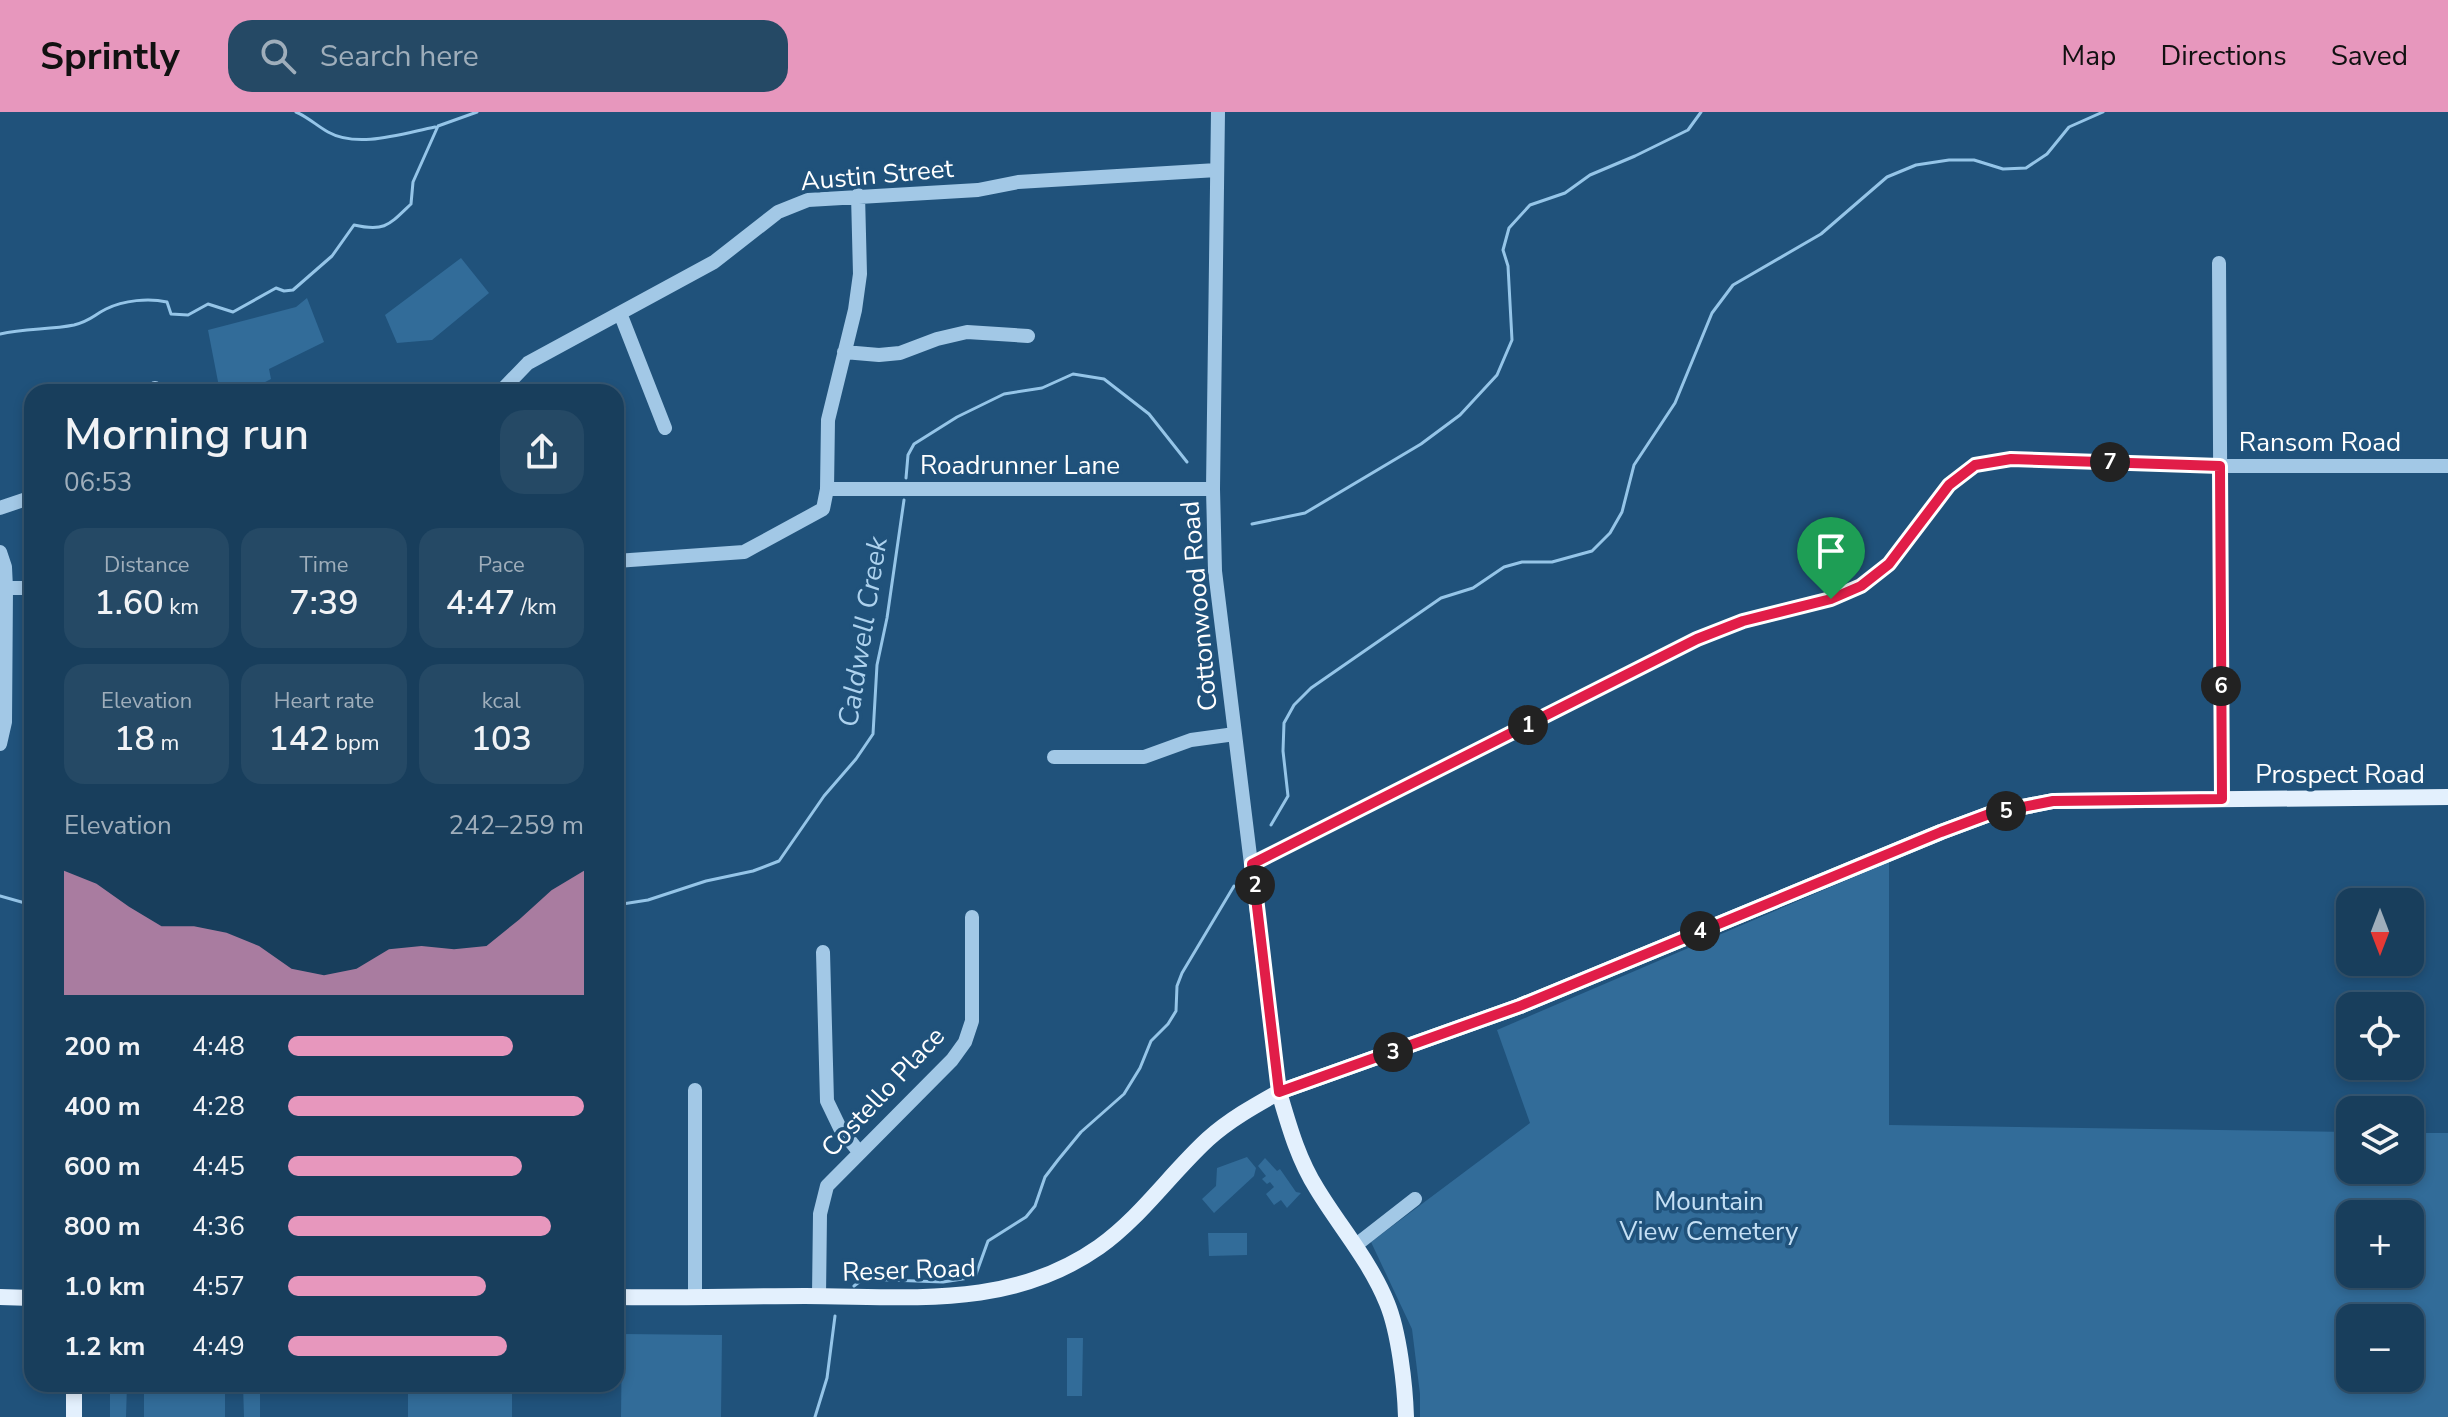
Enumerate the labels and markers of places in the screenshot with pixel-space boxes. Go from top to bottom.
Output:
pin: 7 [2090,442,2130,482]
pin [1797,517,1865,599]
pin: 6 [2201,666,2241,706]
pin: 1 [1508,705,1548,745]
pin: 5 [1986,791,2026,831]
pin: 2 [1235,865,1275,905]
pin: 4 [1680,911,1720,951]
pin: 3 [1373,1032,1413,1072]

